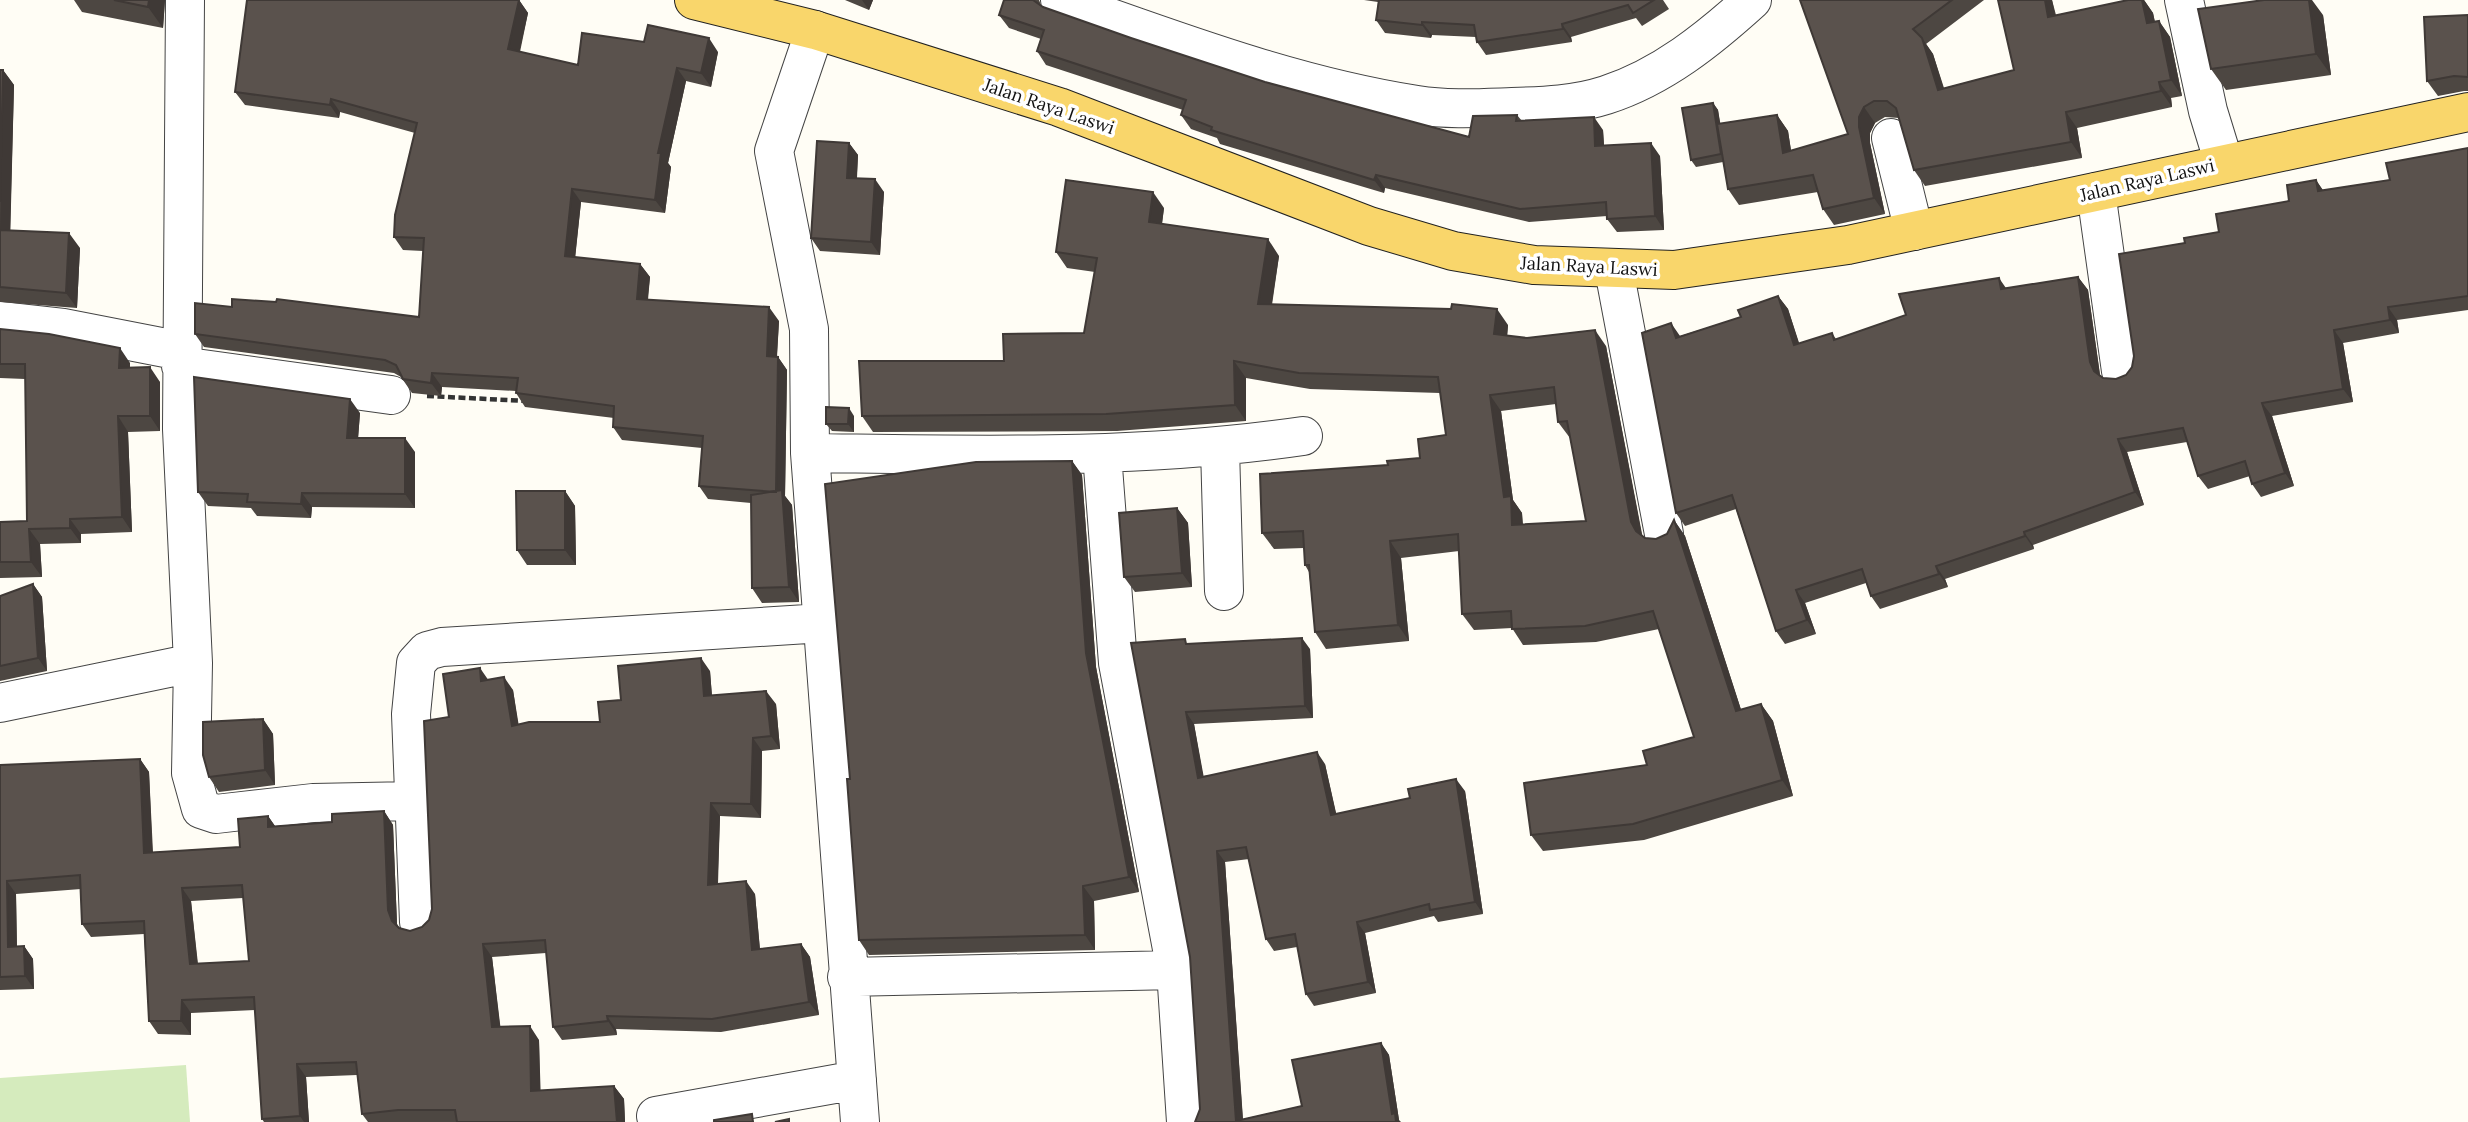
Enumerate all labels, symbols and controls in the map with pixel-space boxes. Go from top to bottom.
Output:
street label: Jalan Raya Laswi [979,72,1118,139]
street label: Jalan Raya Laswi [2076,153,2217,207]
street label: Jalan Raya Laswi [1519,251,1658,281]

